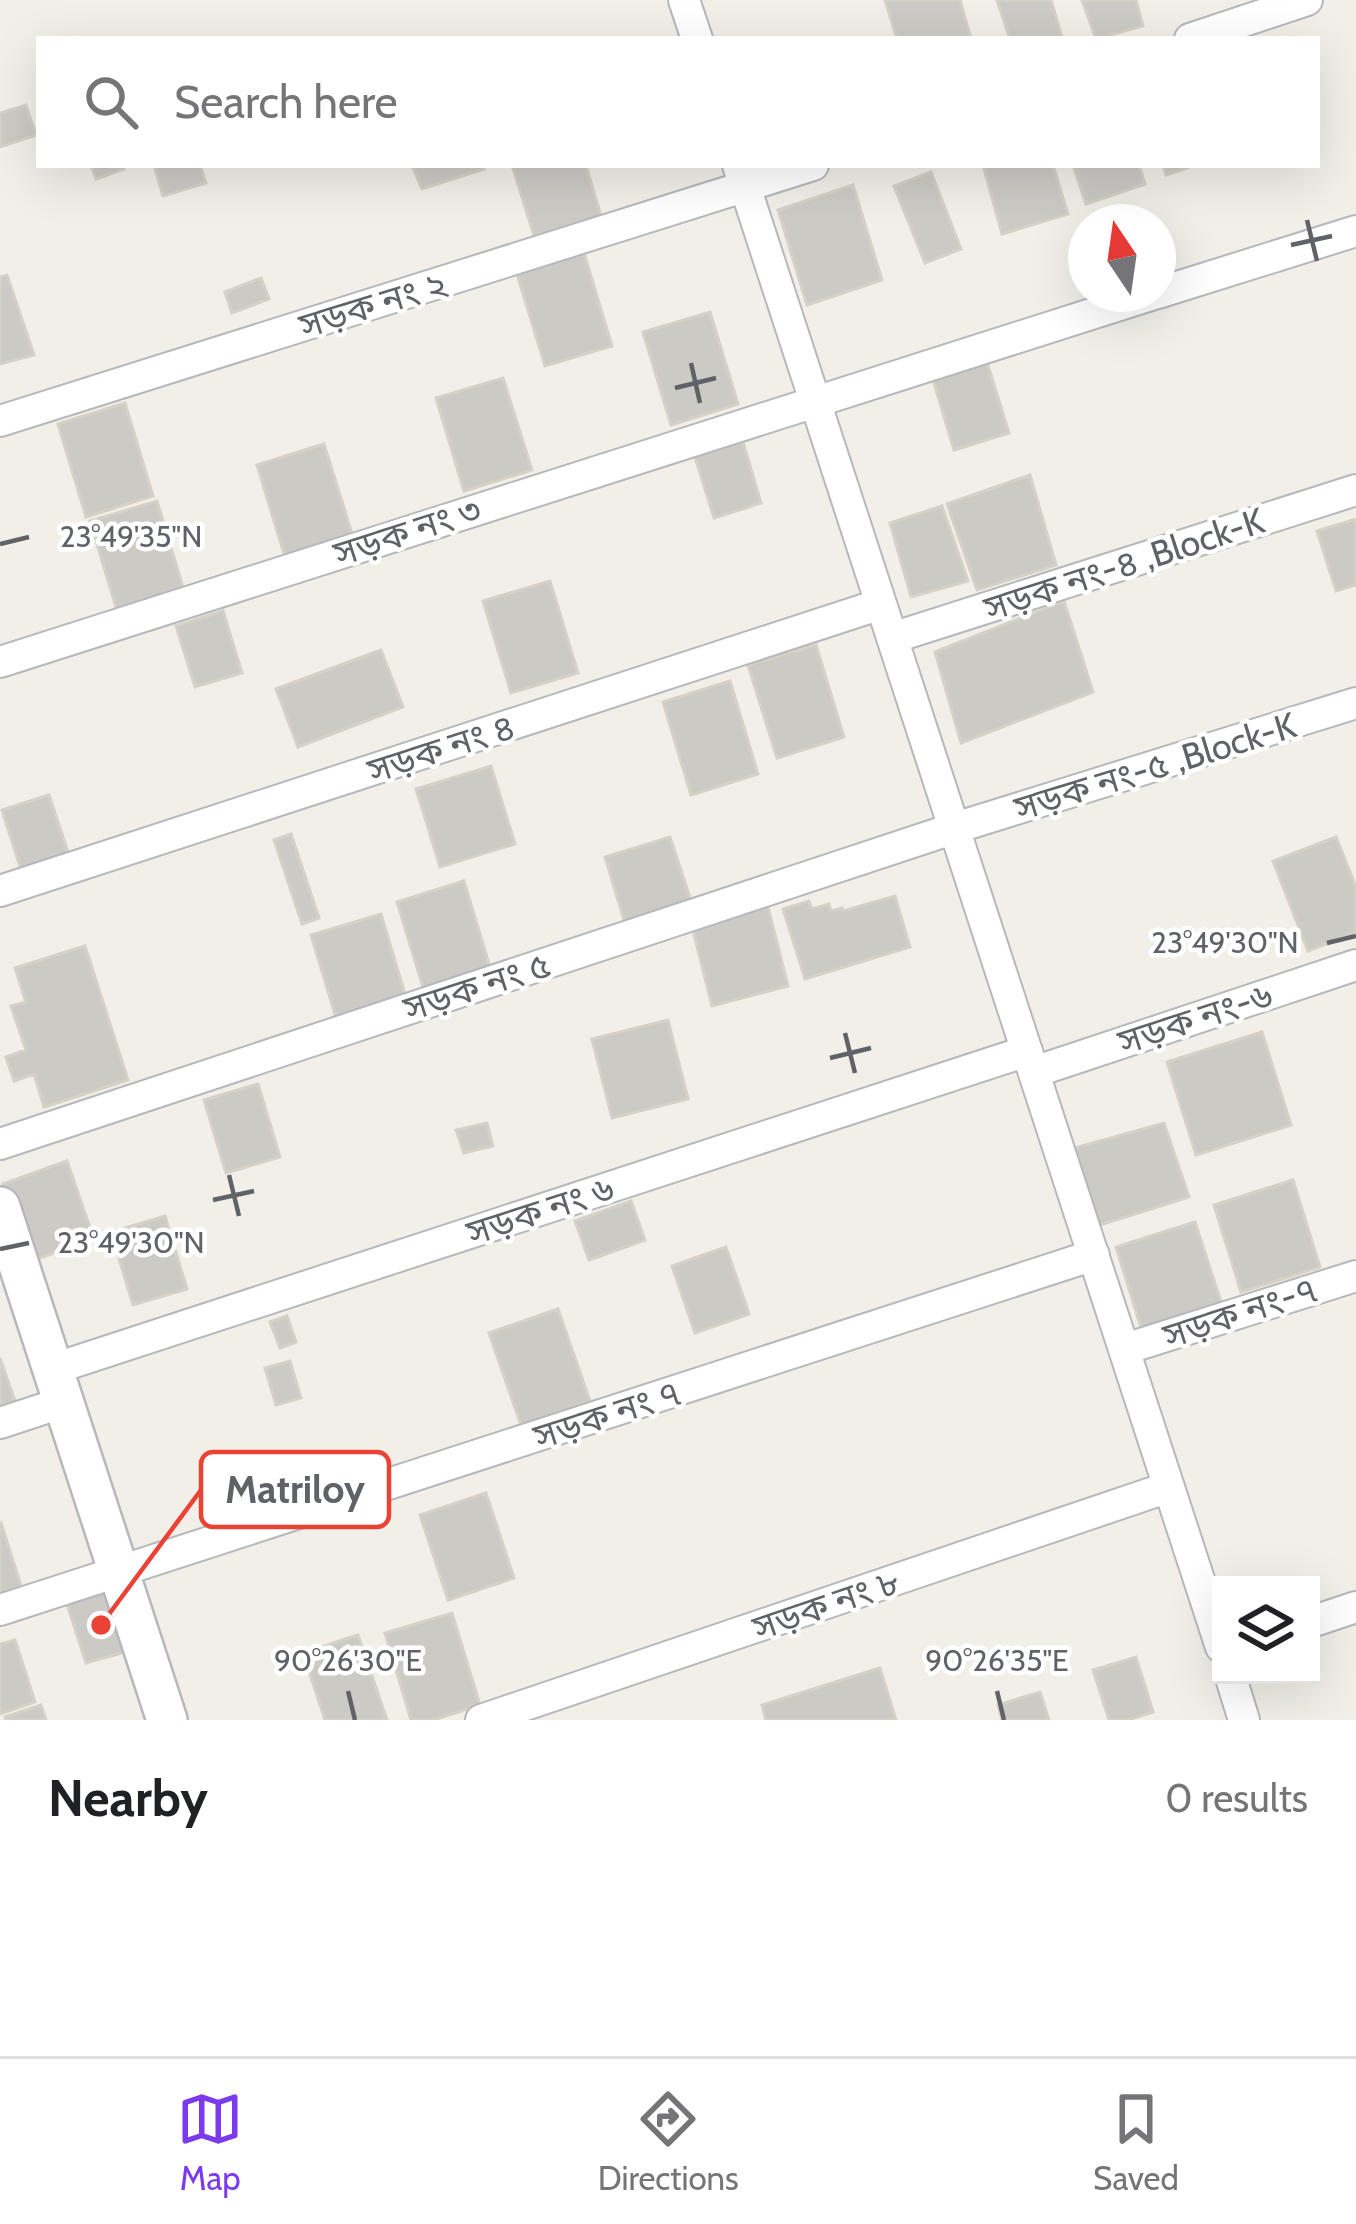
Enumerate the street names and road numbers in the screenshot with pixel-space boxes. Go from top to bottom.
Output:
street label: সড়ক নং ২ [293,261,452,348]
street label: সড়ক নং ৩ [327,487,486,576]
street label: সড়ক নং-৪ ,Block-K [977,498,1270,630]
street label: সড়ক নং-৫ ,Block-K [1008,702,1302,830]
street label: সড়ক নং ৪ [361,704,520,793]
street label: সড়ক নং ৫ [397,942,556,1031]
street label: সড়ক নং-৬ [1112,972,1278,1064]
street label: সড়ক নং ৬ [460,1166,619,1255]
street label: সড়ক নং-৭ [1157,1266,1323,1358]
street label: সড়ক নং ৭ [527,1370,686,1459]
street label: সড়ক নং ৮ [746,1558,905,1650]

